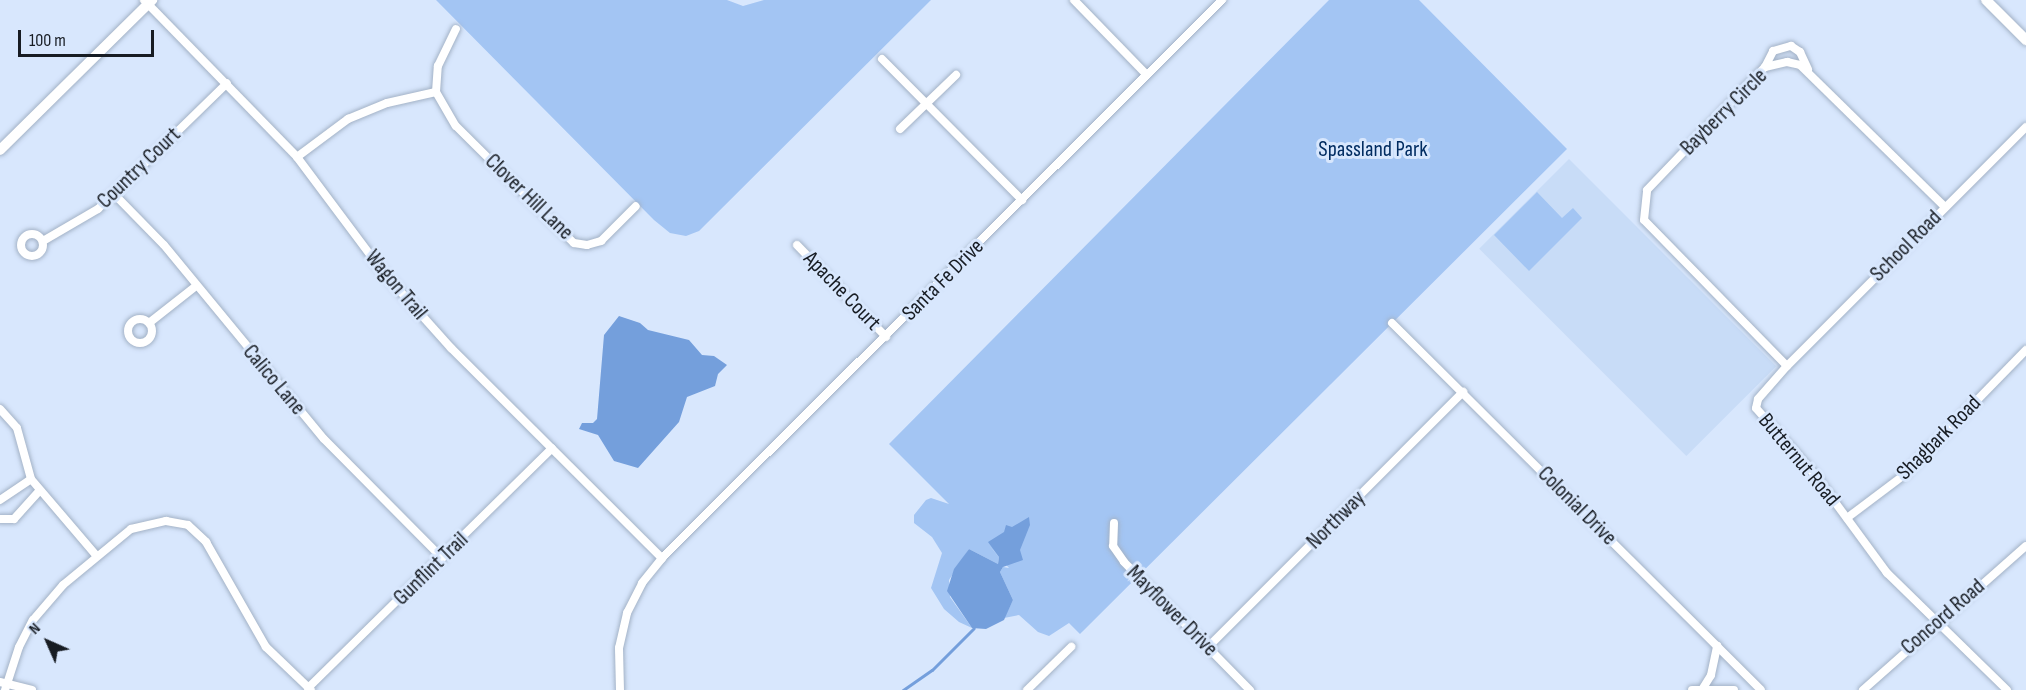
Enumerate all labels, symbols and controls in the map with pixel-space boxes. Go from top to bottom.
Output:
scale bar [21,18,158,56]
text: 100 m [29,30,66,51]
street label: Bayberry Circle [1675,63,1773,161]
street label: Country Court [92,122,186,214]
park label: Spassland Park [1318,137,1428,163]
street label: Clover Hill Lane [479,148,579,246]
street label: School Road [1865,205,1947,287]
street label: Santa Fe Drive [897,234,989,326]
street label: Wagon Trail [359,245,433,325]
street label: Apache Court [798,246,886,336]
street label: Calico Lane [237,339,311,421]
street label: Shagbark Road [1891,390,1987,486]
street label: Butternut Road [1753,408,1845,512]
street label: Colonial Drive [1532,461,1622,551]
street label: Northway [1301,485,1371,555]
street label: Gunflint Trail [388,527,474,611]
street label: Mayflower Drive [1121,560,1223,662]
street label: Concord Road [1896,574,1990,660]
north arrow [18,612,78,672]
text: N [25,619,45,639]

